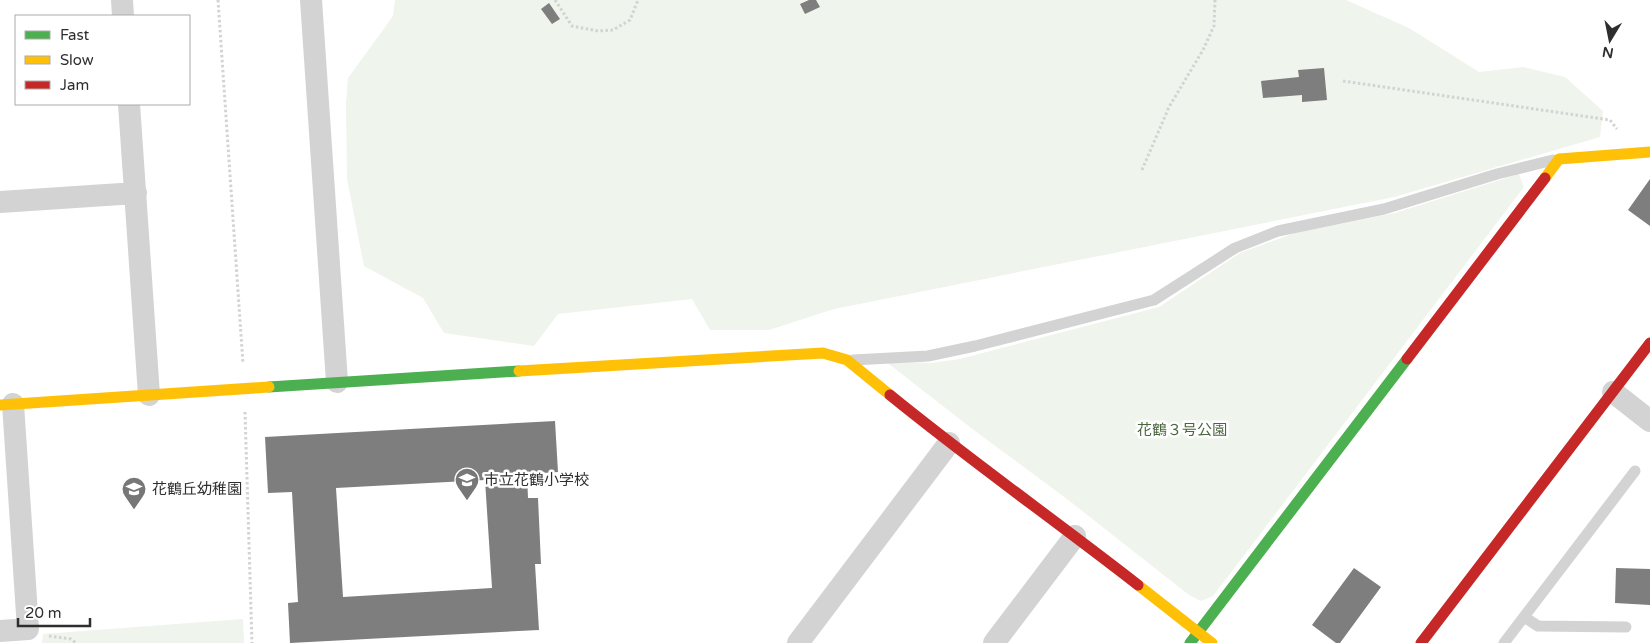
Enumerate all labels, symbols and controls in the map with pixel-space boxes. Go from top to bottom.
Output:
legend [15,15,190,105]
north arrow [1585,15,1635,65]
text: Fast [60,26,90,44]
text: N [1601,43,1615,62]
text: Slow [60,51,94,69]
text: Jam [60,76,89,94]
park label: 花鶴３号公園 [1137,421,1227,439]
school or university icon: 市立花鶴小学校 [454,467,480,501]
place label: 市立花鶴小学校 [484,471,589,489]
school or university icon: 花鶴丘幼稚園 [121,476,147,510]
place label: 花鶴丘幼稚園 [152,480,242,498]
scale bar [18,596,90,628]
text: 20 m [25,604,62,622]

